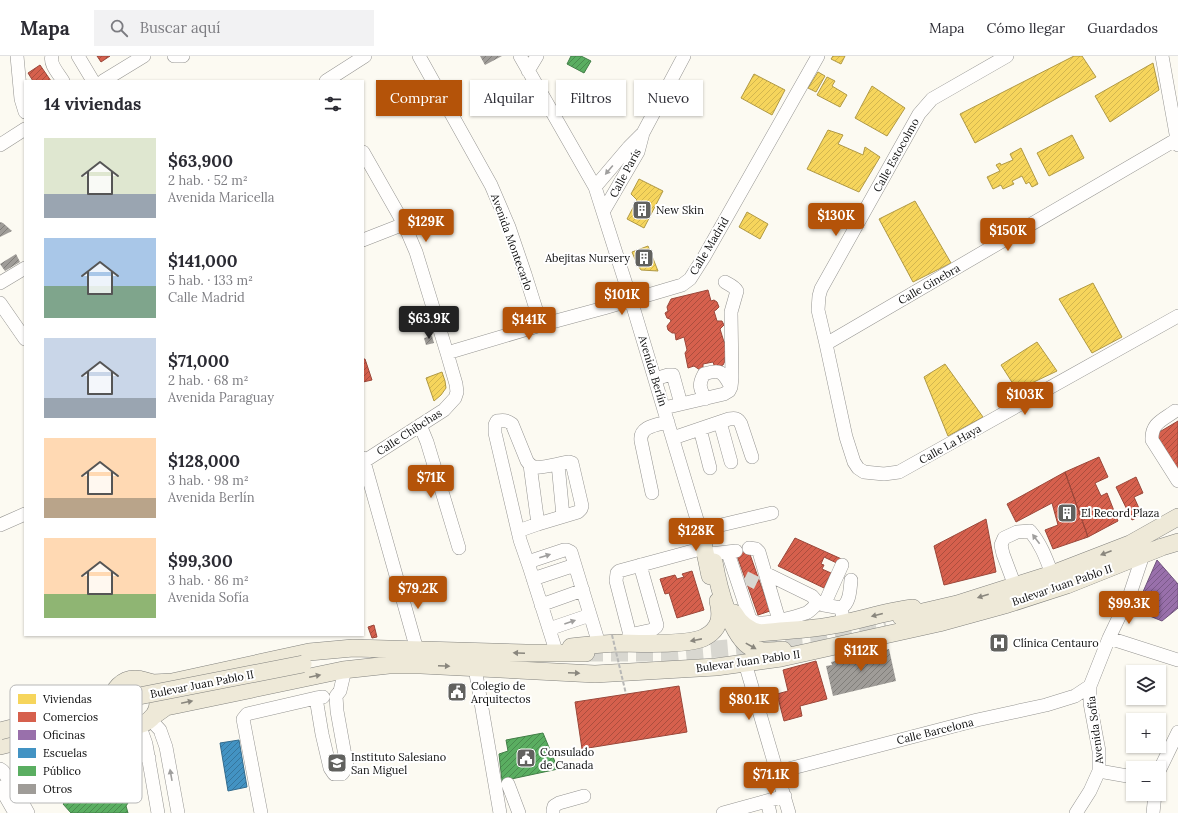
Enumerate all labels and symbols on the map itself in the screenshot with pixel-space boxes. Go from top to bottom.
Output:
street label: Calle Estocolmo [870,116,922,194]
street label: Calle París [606,146,644,200]
one-way arrow [605,165,614,175]
street label: Avenida Montecarlo [488,191,536,292]
building icon: New Skin [631,199,653,221]
place label: New Skin [656,203,704,217]
pin: $130K [808,203,864,237]
pin: $129K [398,209,454,243]
street label: Calle Madrid [686,214,732,277]
pin: $150K [980,218,1036,252]
building icon: Abejitas Nursery [633,247,655,269]
place label: Abejitas Nursery [544,251,630,265]
street label: Calle Ginebra [896,261,963,307]
pin: $101K [594,282,650,316]
pin: $63.9K [396,306,462,340]
pin: $141K [501,307,557,341]
street label: Avenida Berlín [635,333,671,408]
pin: $103K [997,382,1053,416]
street label: Calle Chibchas [374,406,444,458]
street label: Calle La Haya [916,421,984,467]
pin: $71K [407,465,455,499]
building icon: El Record Plaza [1056,502,1078,524]
place label: El Record Plaza [1081,506,1160,520]
pin: $128K [668,518,724,552]
one-way arrow [1032,534,1040,545]
one-way arrow [1099,551,1111,557]
one-way arrow [539,553,551,559]
street label: Bulevar Juan Pablo II [1010,561,1114,609]
pin: $79.2K [385,576,451,610]
pin: $99.3K [1096,591,1162,625]
one-way arrow [977,593,989,599]
one-way arrow [871,612,883,618]
one-way arrow [564,619,576,625]
hospital icon: Clínica Centauro [988,632,1010,654]
place label: Clínica Centauro [1013,636,1099,650]
one-way arrow [689,637,702,643]
pin: $112K [833,638,889,672]
one-way arrow [745,642,757,649]
street label: Bulevar Juan Pablo II [695,647,801,675]
one-way arrow [512,650,525,656]
one-way arrow [438,663,450,670]
street label: Bulevar Juan Pablo II [149,667,255,701]
one-way arrow [568,669,580,676]
one-way arrow [309,673,321,679]
place label: Colegio de Arquitectos [470,679,531,706]
public building icon: Colegio de Arquitectos [446,681,468,703]
legend [10,685,142,803]
pin: $80.1K [716,687,782,721]
text: Viviendas [42,692,92,706]
street label: Avenida Sofía [1084,695,1106,766]
one-way arrow [181,699,193,705]
text: Comercios [43,710,98,724]
street label: Calle Barcelona [895,715,975,747]
text: Oficinas [43,728,85,742]
place label: Consulado de Canada [540,745,594,772]
text: Escuelas [43,746,87,760]
public building icon: Consulado de Canada [515,747,537,769]
place label: Instituto Salesiano San Miguel [351,750,446,777]
school or university icon: Instituto Salesiano San Miguel [326,752,348,774]
pin: $71.1K [738,762,804,796]
text: Público [43,764,81,778]
one-way arrow [168,768,174,781]
text: Otros [43,782,72,796]

